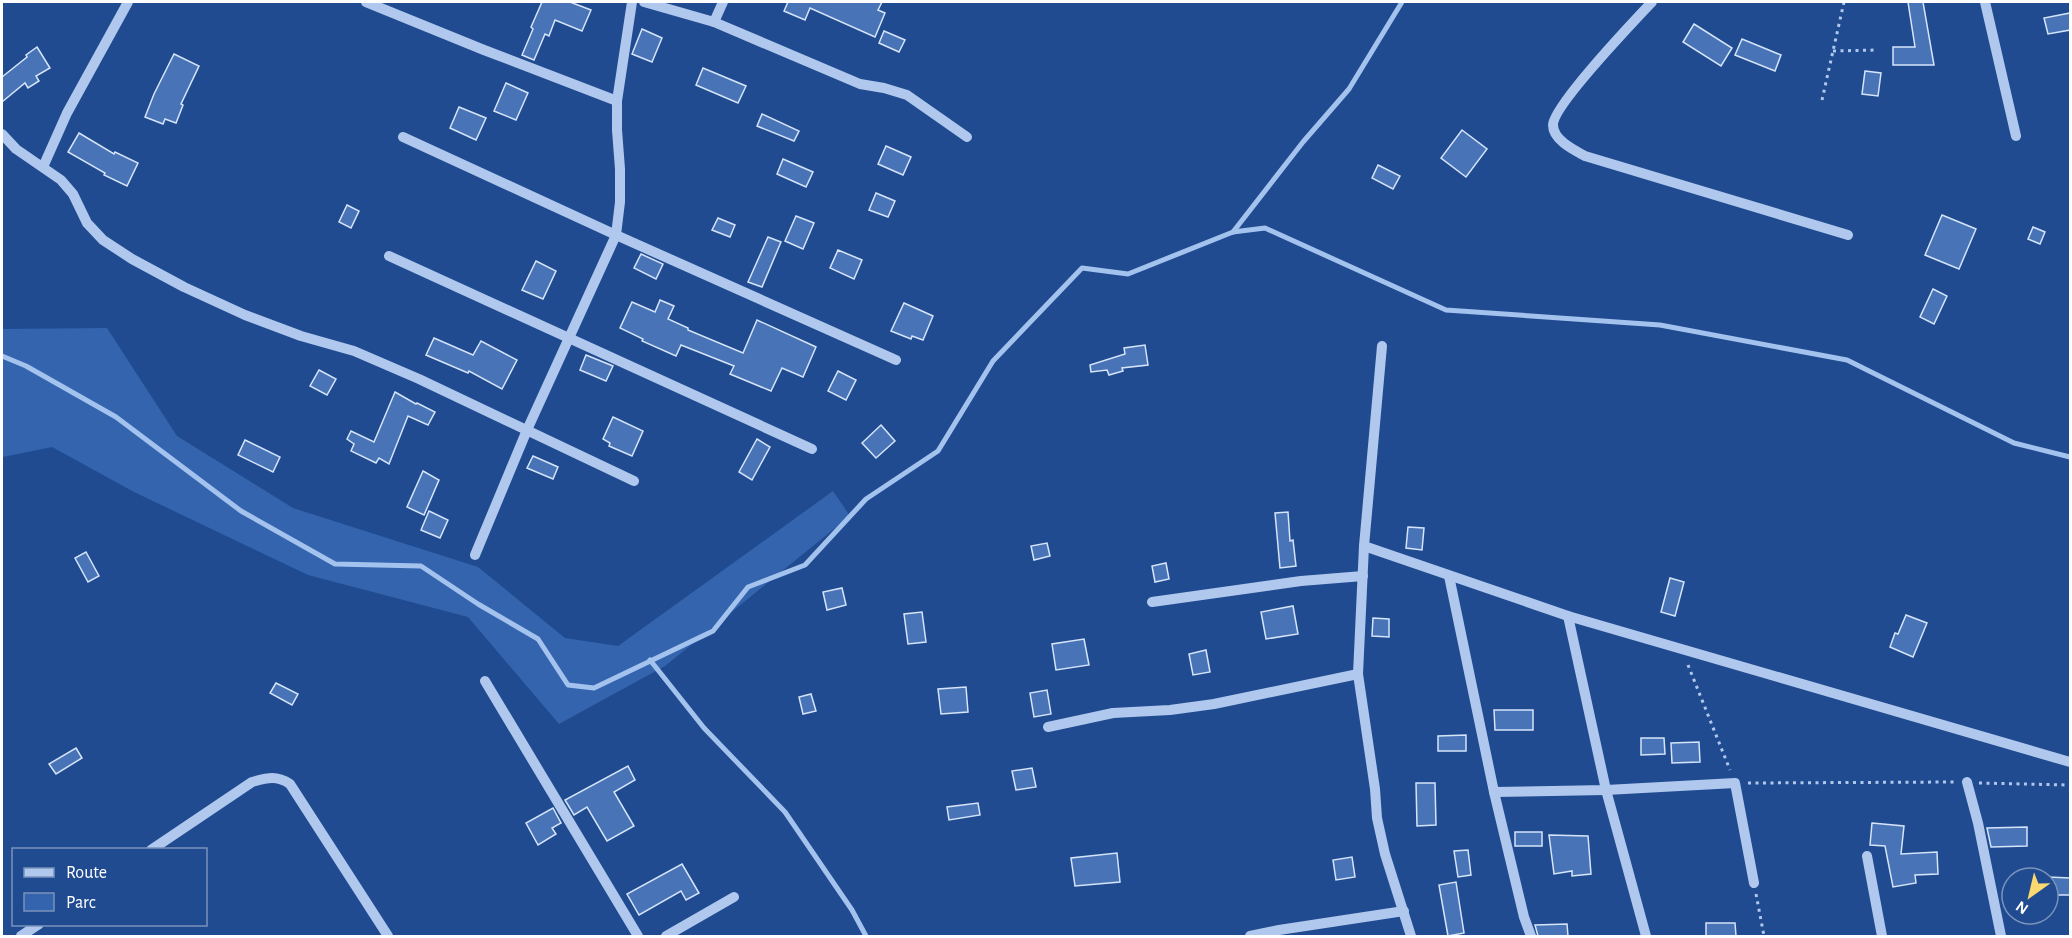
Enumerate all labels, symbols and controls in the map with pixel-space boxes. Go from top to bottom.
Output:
legend [12,848,207,926]
text: Route [66,864,107,882]
north arrow [2000,866,2060,926]
text: Parc [66,894,96,912]
text: N [2013,898,2031,917]

